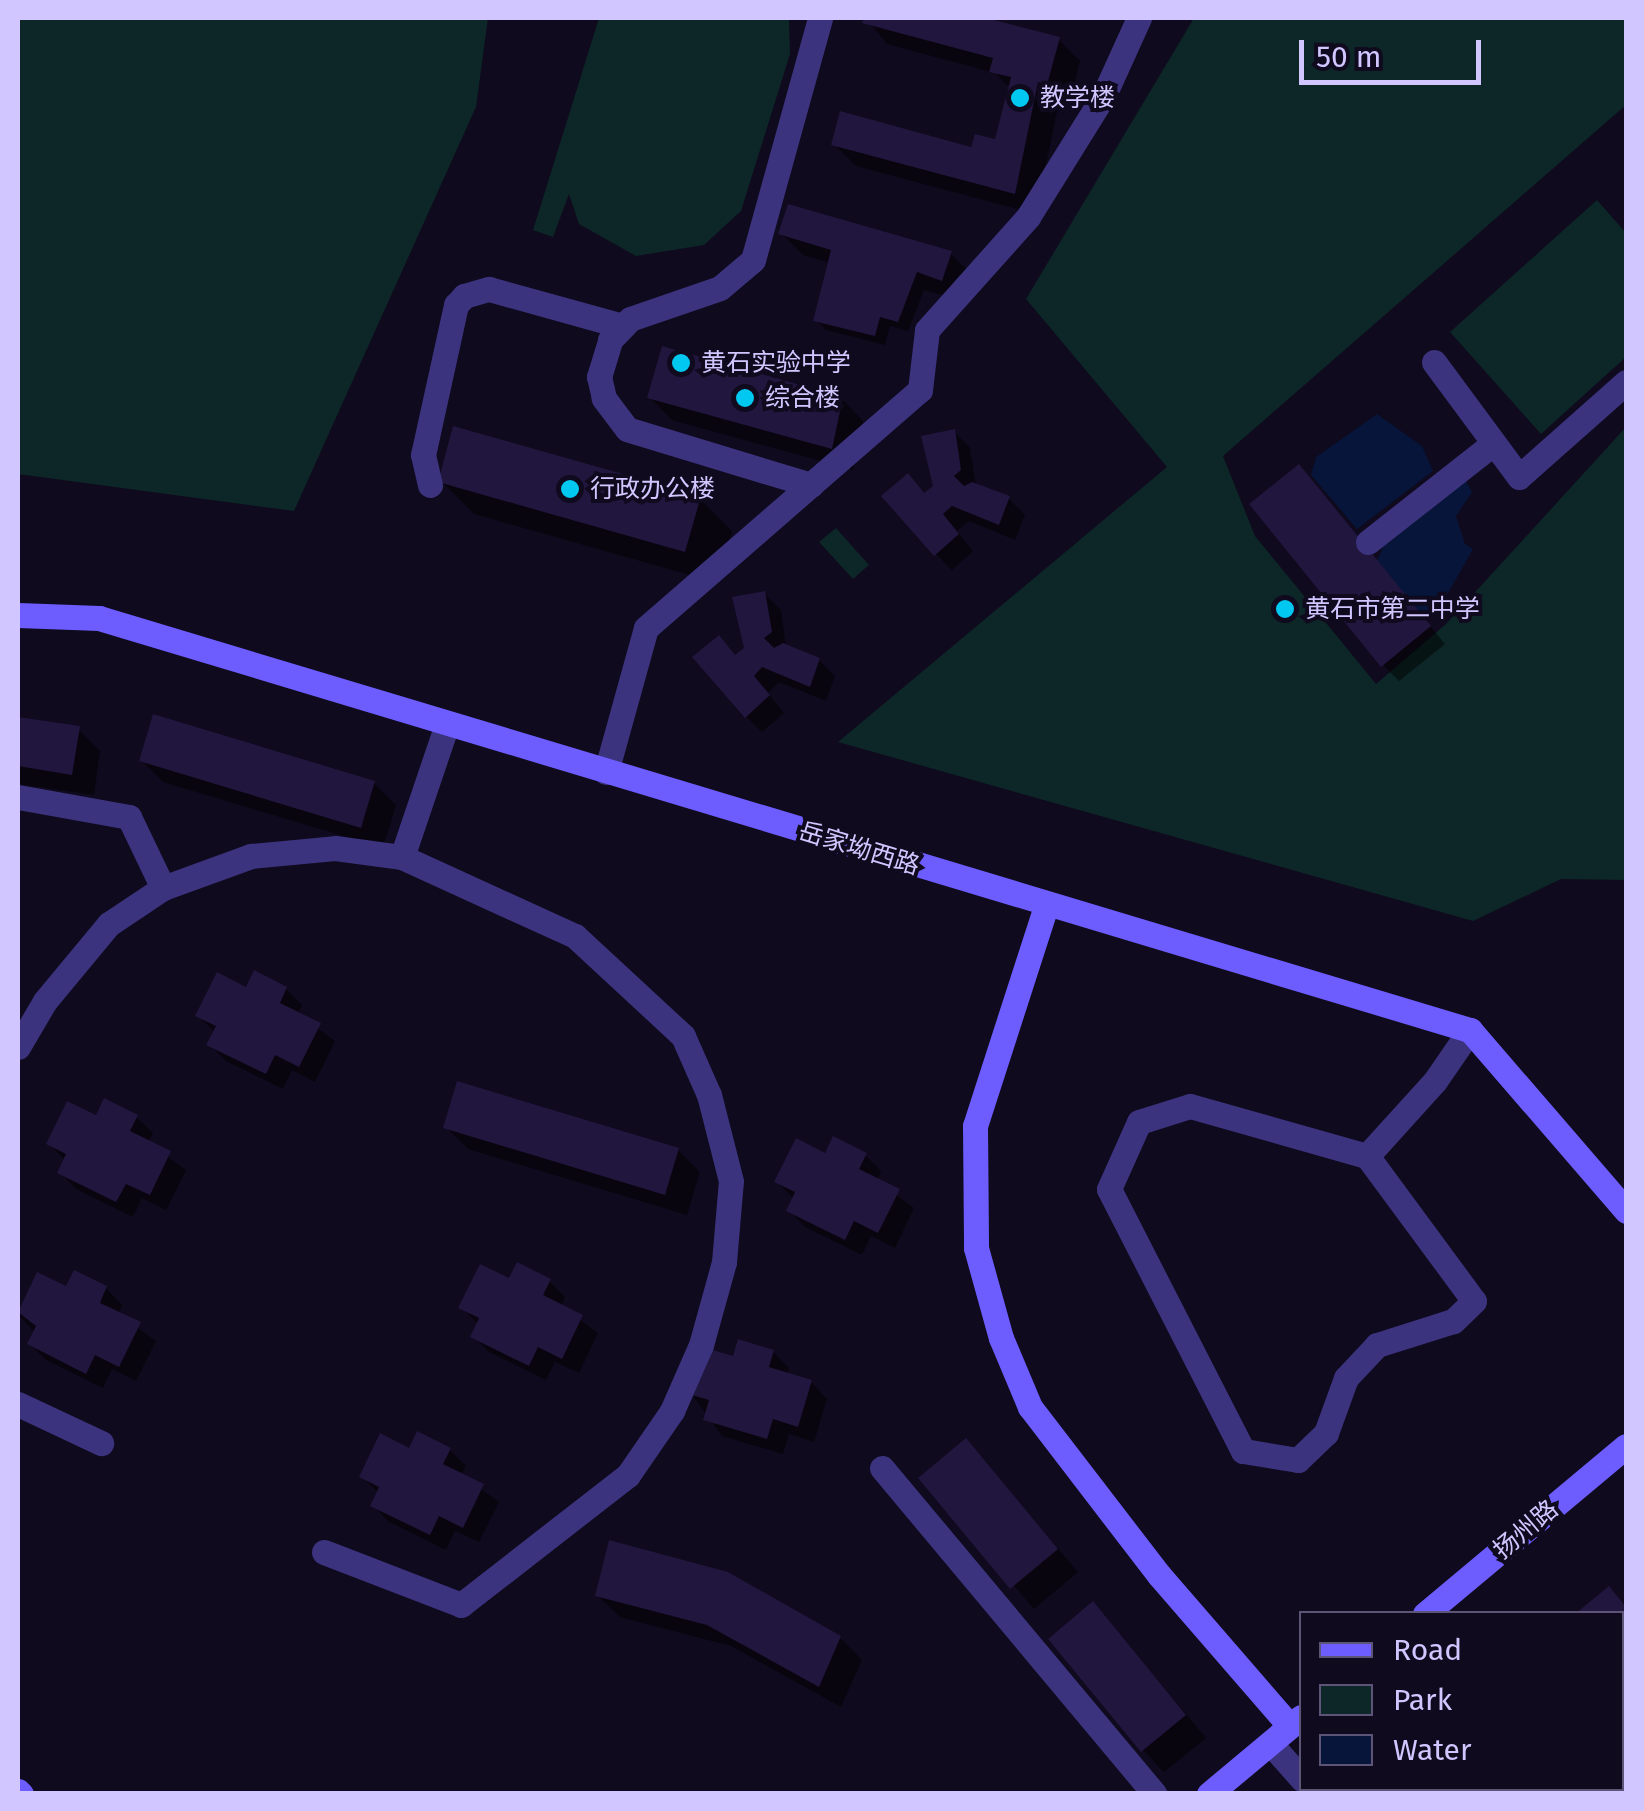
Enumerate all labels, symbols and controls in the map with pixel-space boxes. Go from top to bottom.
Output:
scale bar [1304,20,1486,82]
text: 50 m [1316,39,1381,75]
place label: 教学楼 [1040,83,1115,113]
marker: 教学楼 [1009,87,1031,109]
place label: 黄石实验中学 [701,348,851,378]
marker: 黄石实验中学 [670,352,692,374]
place label: 综合楼 [765,383,840,413]
marker: 综合楼 [734,387,756,409]
place label: 行政办公楼 [590,474,715,504]
marker: 行政办公楼 [559,478,581,500]
place label: 黄石市第二中学 [1305,594,1480,624]
marker: 黄石市第二中学 [1274,598,1296,620]
street label: 岳家坳西路 [795,816,923,882]
street label: 扬州路 [1488,1494,1564,1566]
legend [1299,1611,1624,1791]
text: Road [1393,1632,1462,1668]
text: Park [1393,1682,1452,1718]
text: Water [1393,1732,1472,1768]

